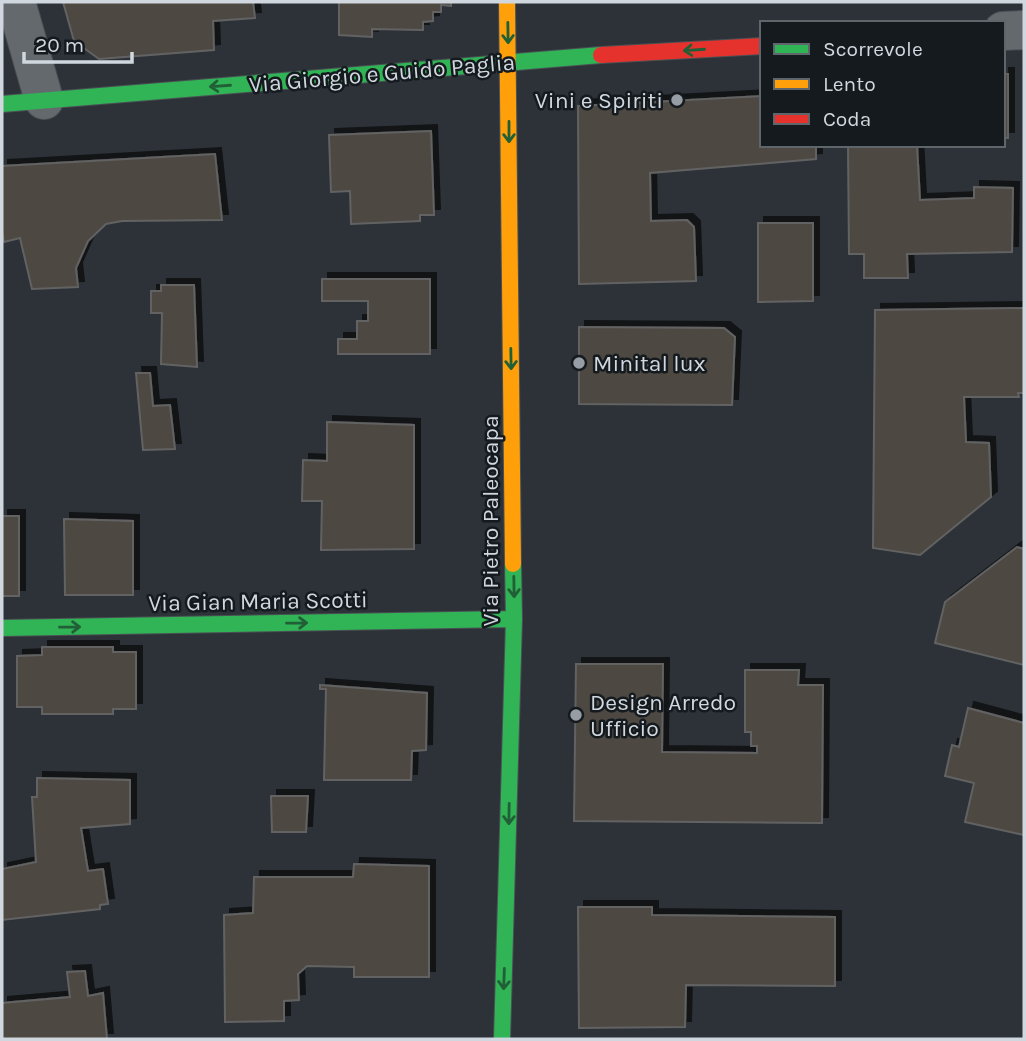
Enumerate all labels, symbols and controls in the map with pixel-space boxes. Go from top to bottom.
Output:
scale bar [24,21,133,65]
one-way arrow [501,21,514,44]
legend [760,21,1005,147]
text: 20 m [35,33,84,57]
text: Scorrevole [823,37,923,61]
one-way arrow [683,44,705,57]
street label: Via Giorgio e Guido Paglia [248,48,516,99]
text: Lento [823,72,876,96]
one-way arrow [209,80,232,93]
place label: Vini e Spiriti [535,87,663,114]
marker: Vini e Spiriti [669,92,685,108]
text: Coda [823,107,871,131]
one-way arrow [502,120,515,143]
one-way arrow [504,347,518,370]
place label: Minital lux [593,350,706,377]
marker: Minital lux [571,355,587,371]
street label: Via Pietro Paleocapa [477,415,504,627]
one-way arrow [507,575,521,598]
street label: Via Gian Maria Scotti [148,586,368,617]
one-way arrow [286,616,309,629]
one-way arrow [58,620,81,633]
place label: Design Arredo Ufficio [590,689,736,742]
marker: Design Arredo Ufficio [568,707,584,723]
one-way arrow [502,802,516,825]
one-way arrow [498,967,511,990]

